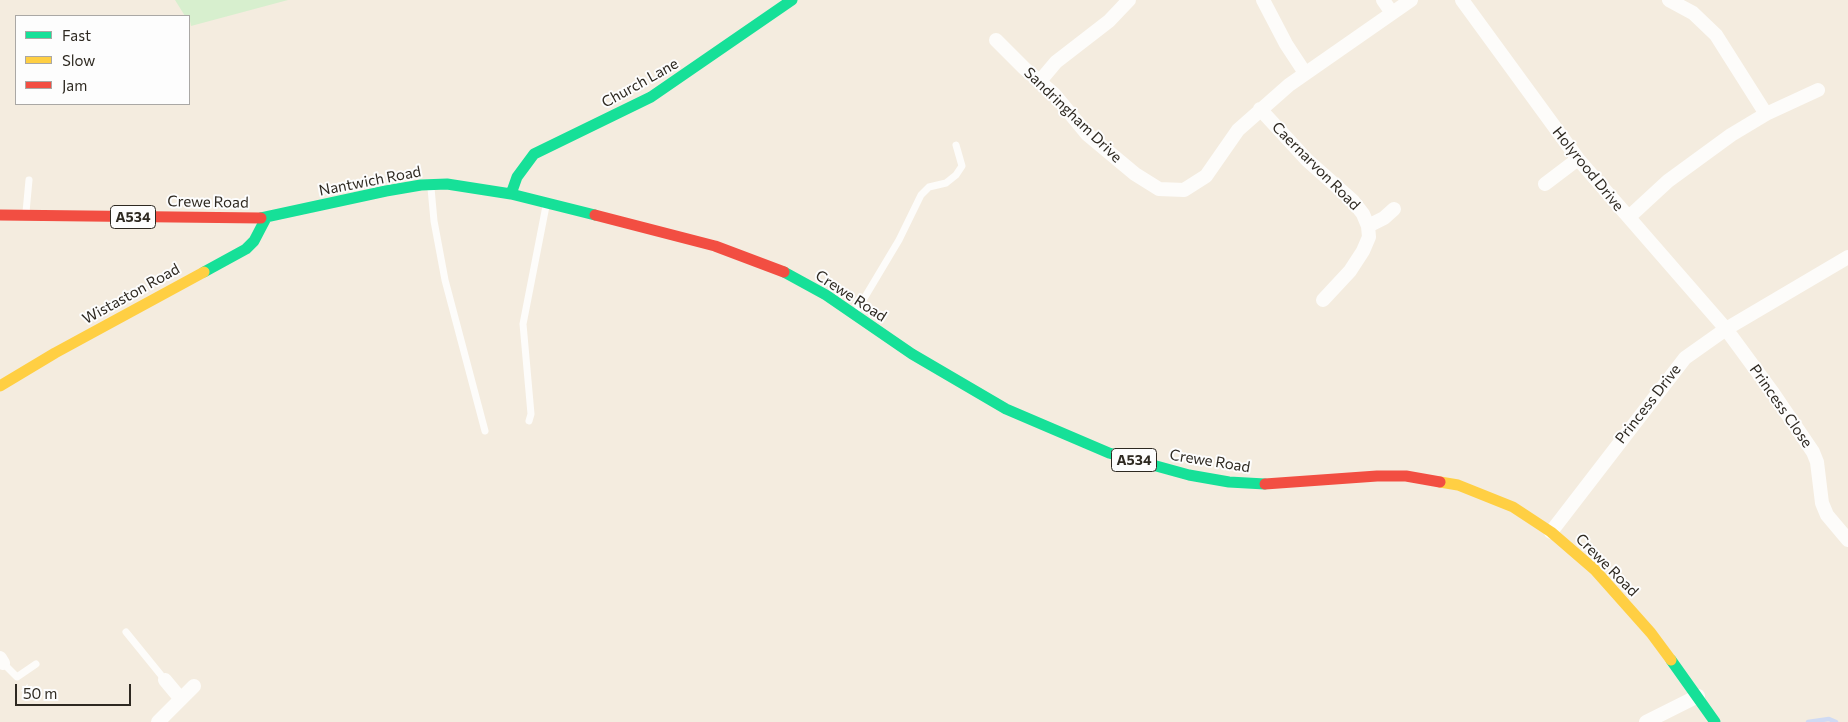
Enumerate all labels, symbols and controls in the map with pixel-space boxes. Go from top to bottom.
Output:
legend [15,15,190,105]
text: Fast [62,26,91,44]
text: Slow [62,51,95,69]
street label: Church Lane [599,55,681,111]
street label: Sandringham Drive [1020,64,1126,166]
text: Jam [62,76,87,94]
street label: Caernarvon Road [1268,118,1364,214]
street label: Holyrood Drive [1549,123,1627,215]
street label: Nantwich Road [317,162,423,200]
street label: Crewe Road [167,192,249,212]
road number: A534 [110,206,156,228]
street label: Wistaston Road [79,260,183,328]
street label: Crewe Road [812,266,890,326]
street label: Princess Drive [1611,361,1685,447]
street label: Princess Close [1746,361,1816,451]
street label: Crewe Road [1168,446,1252,476]
road number: A534 [1112,448,1156,472]
street label: Crewe Road [1572,530,1642,600]
scale bar [18,674,134,706]
text: 50 m [23,684,57,702]

